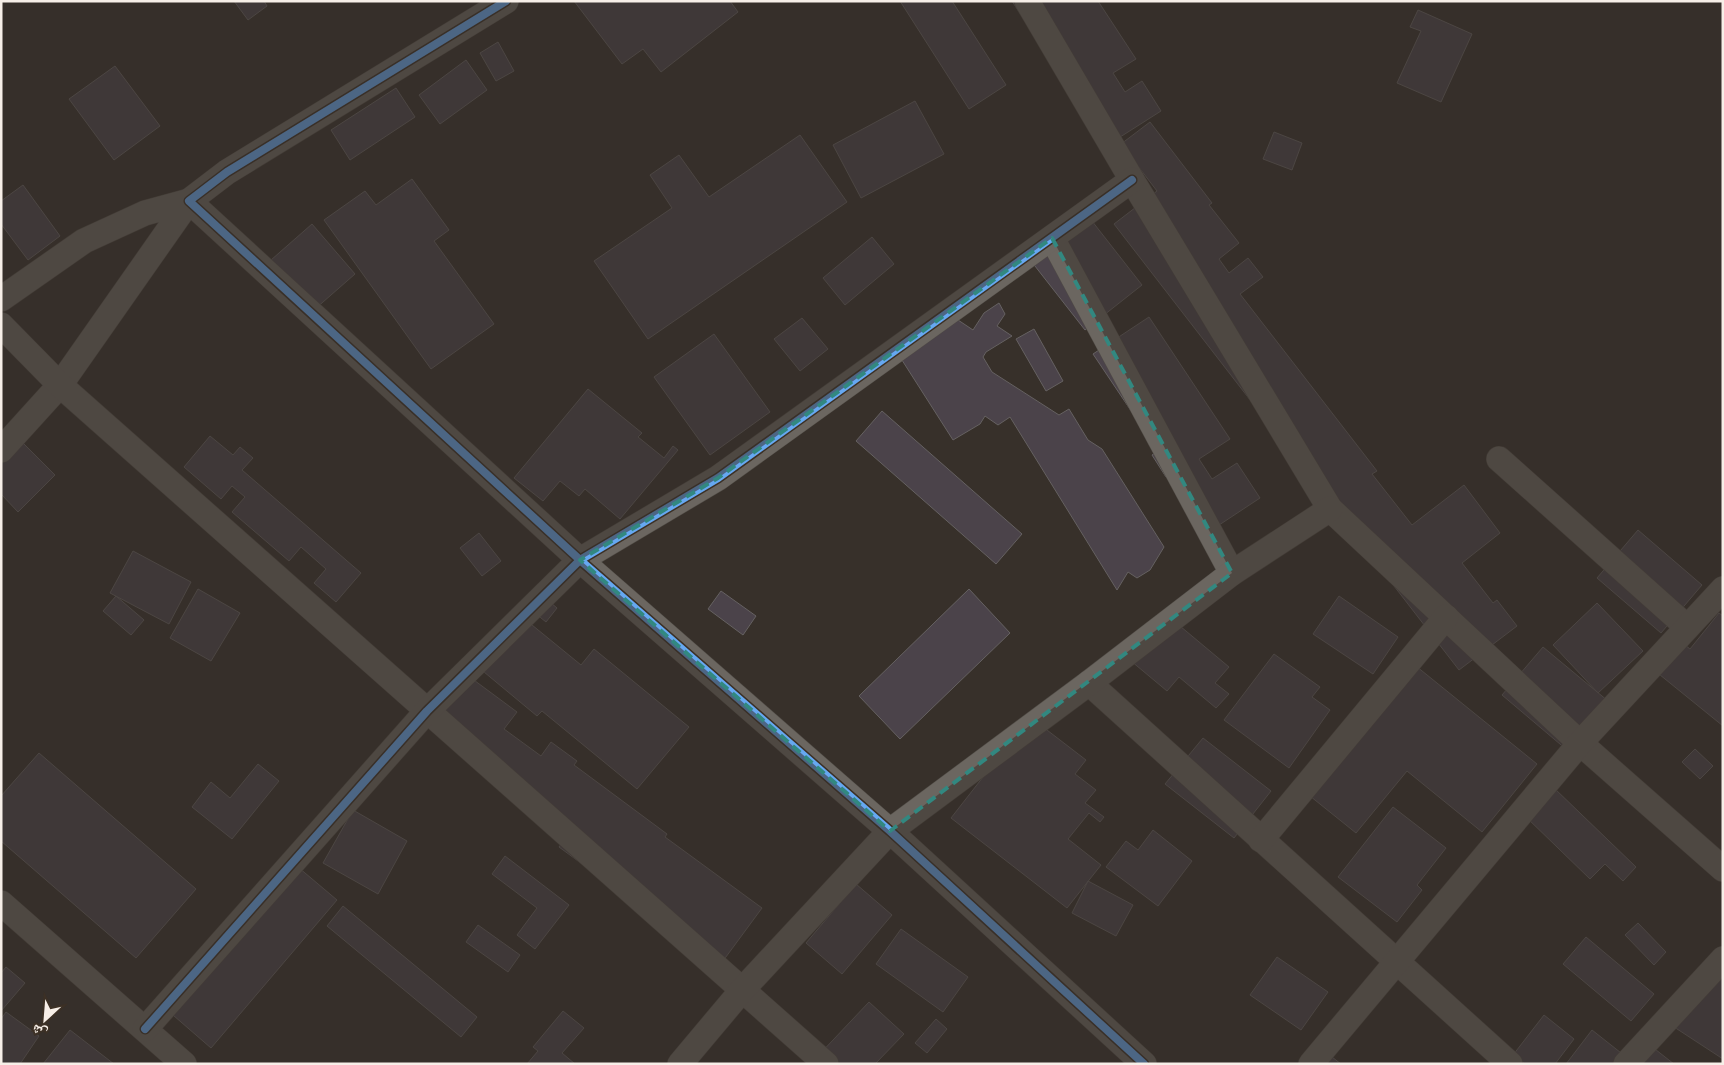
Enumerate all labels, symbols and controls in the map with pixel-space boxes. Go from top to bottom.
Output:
north arrow [20,995,70,1045]
text: ش [29,1020,50,1043]

